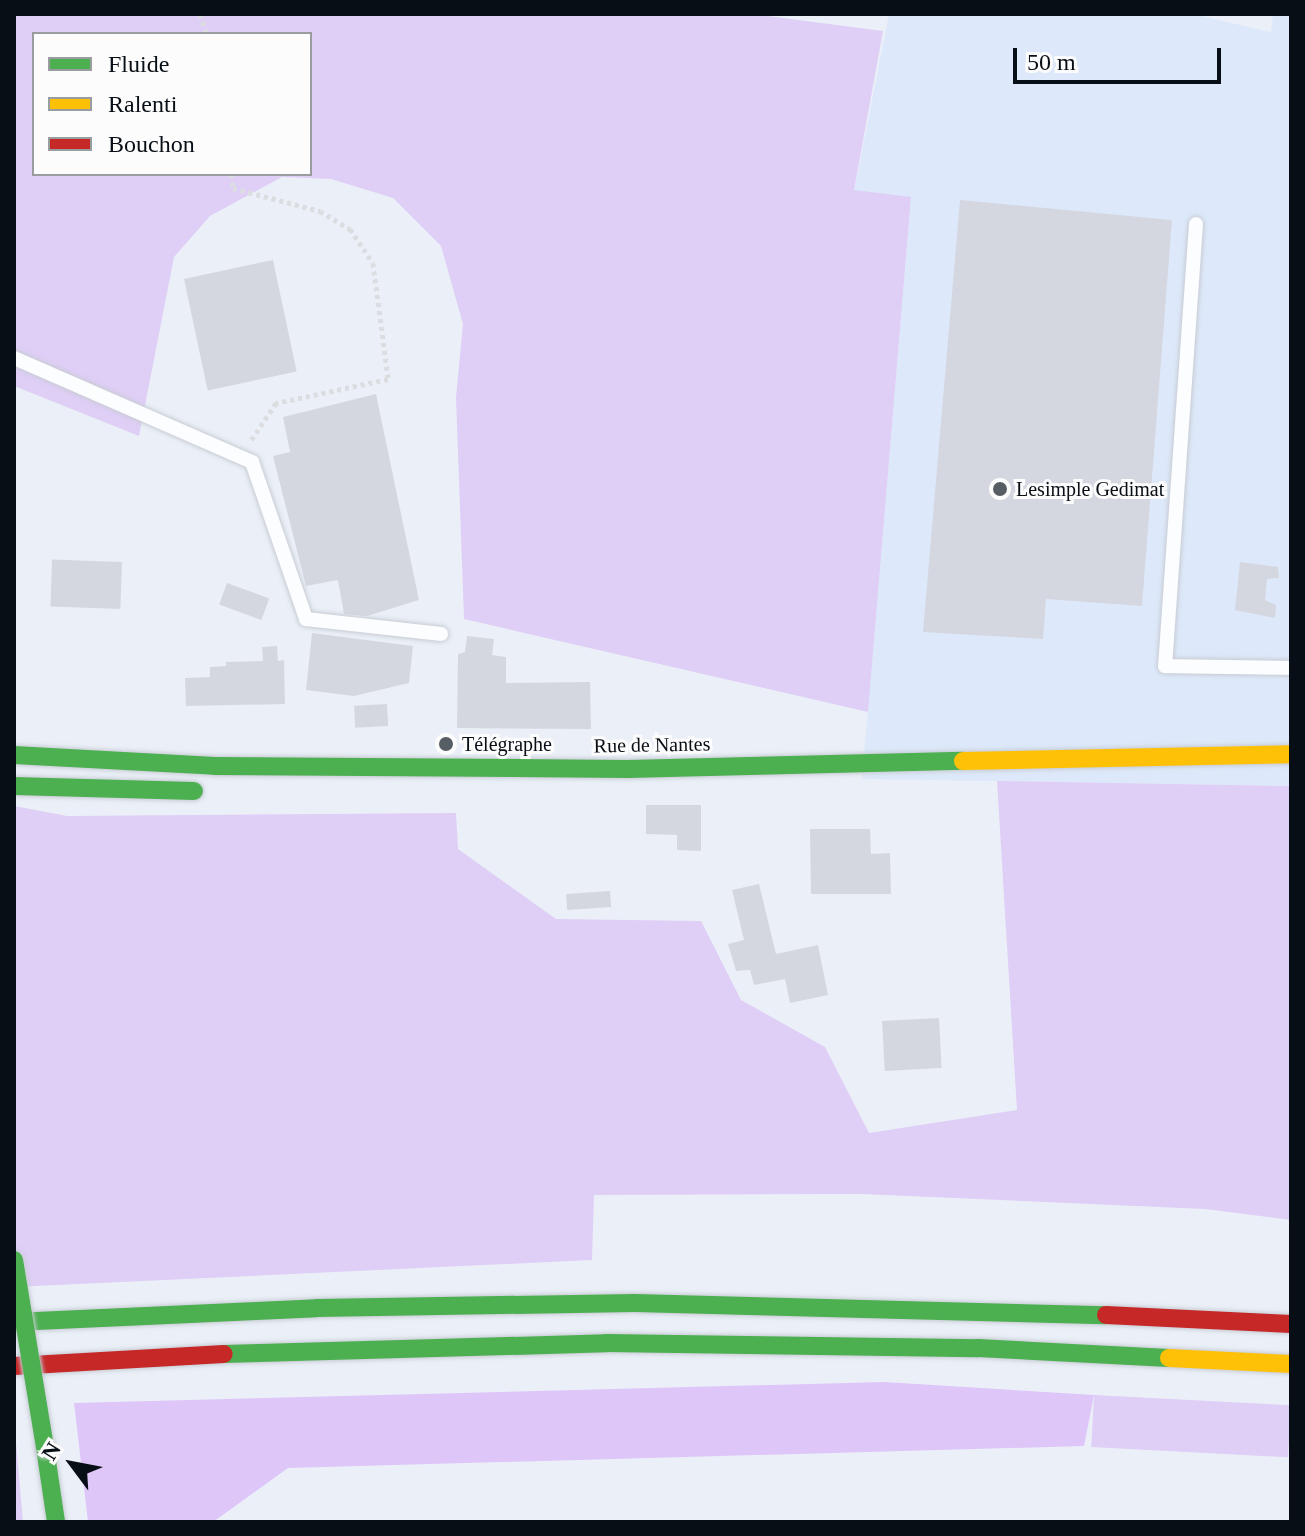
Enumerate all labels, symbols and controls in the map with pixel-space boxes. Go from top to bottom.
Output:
legend [32,32,312,176]
scale bar [1017,32,1225,82]
text: 50 m [1027,49,1076,75]
text: Fluide [108,51,169,77]
text: Ralenti [108,91,177,117]
text: Bouchon [108,131,195,157]
place label: Lesimple Gedimat [1016,477,1164,501]
marker: Lesimple Gedimat [991,480,1009,498]
place label: Télégraphe [462,732,552,756]
street label: Rue de Nantes [593,732,711,758]
marker: Télégraphe [437,735,455,753]
north arrow [32,1424,112,1504]
text: N [36,1438,66,1464]

